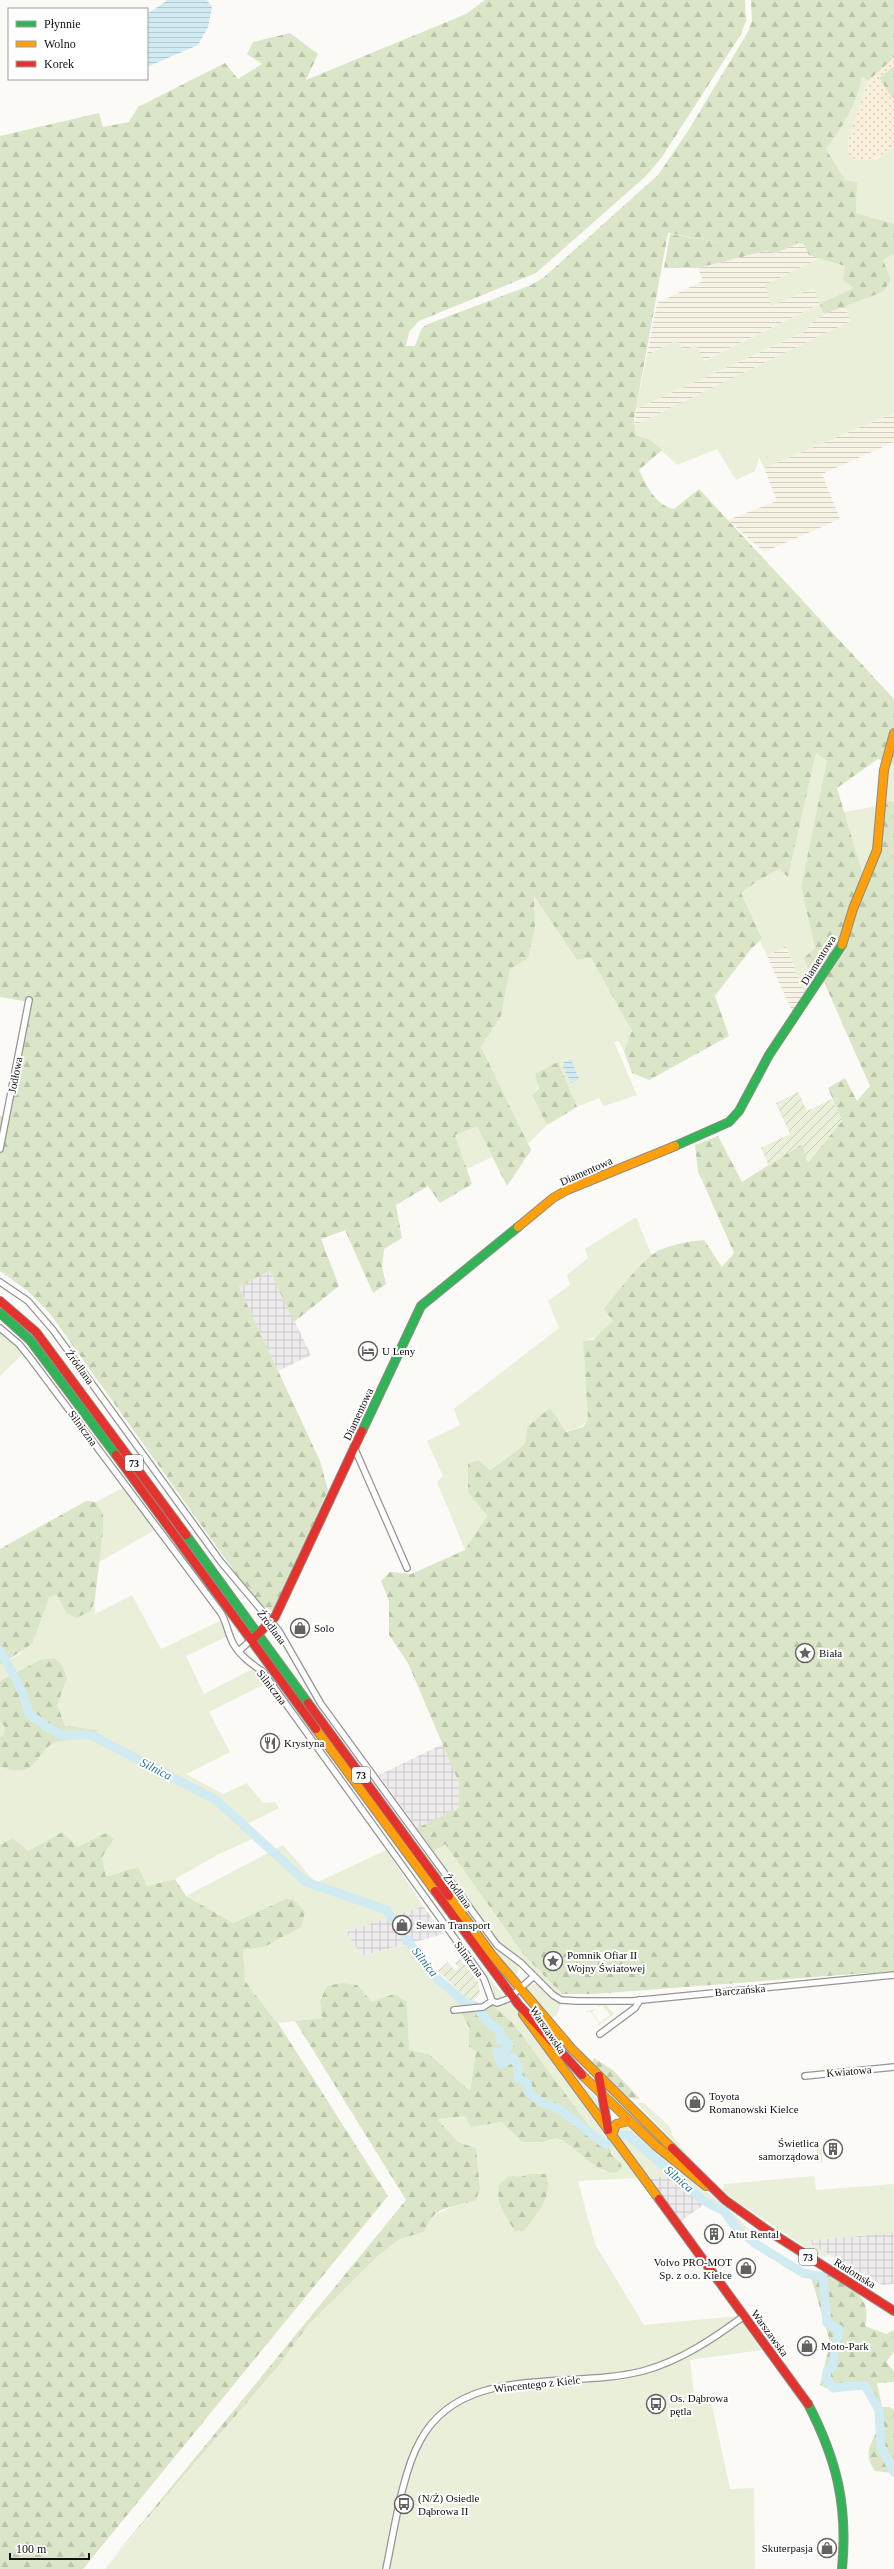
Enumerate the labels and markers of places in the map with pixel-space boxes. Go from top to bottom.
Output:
hotel icon: U Leny [357,1340,379,1362]
place label: U Leny [382,1345,416,1357]
shop icon: Solo [289,1617,311,1639]
place label: Solo [314,1622,335,1634]
place icon: Biała [794,1642,816,1664]
place label: Biała [819,1647,842,1659]
restaurant icon: Krystyna [259,1732,281,1754]
place label: Krystyna [284,1737,324,1749]
shop icon: Sewan Transport [391,1914,413,1936]
place label: Sewan Transport [416,1919,490,1931]
place label: Pomnik Ofiar II Wojny Światowej [567,1949,645,1974]
place icon: Pomnik Ofiar II Wojny Światowej [542,1950,564,1972]
place label: Toyota Romanowski Kielce [709,2090,799,2115]
shop icon: Toyota Romanowski Kielce [684,2091,706,2113]
place label: Świetlica samorządowa [759,2137,819,2162]
building icon: Świetlica samorządowa [822,2138,844,2160]
building icon: Atut Rental [703,2223,725,2245]
place label: Atut Rental [728,2228,779,2240]
place label: Volvo PRO-MOT Sp. z o.o. Kielce [654,2256,732,2281]
shop icon: Volvo PRO-MOT Sp. z o.o. Kielce [735,2257,757,2279]
shop icon: Moto-Park [796,2335,818,2357]
place label: Moto-Park [821,2340,869,2352]
place label: Os. Dąbrowa pętla [670,2392,728,2417]
bus stop icon: Os. Dąbrowa pętla [645,2393,667,2415]
place label: (N/Ż) Osiedle Dąbrowa II [418,2492,480,2517]
bus stop icon: (N/Ż) Osiedle Dąbrowa II [393,2493,415,2515]
shop icon: Skuterpasja [816,2537,838,2559]
place label: Skuterpasja [762,2542,813,2554]

